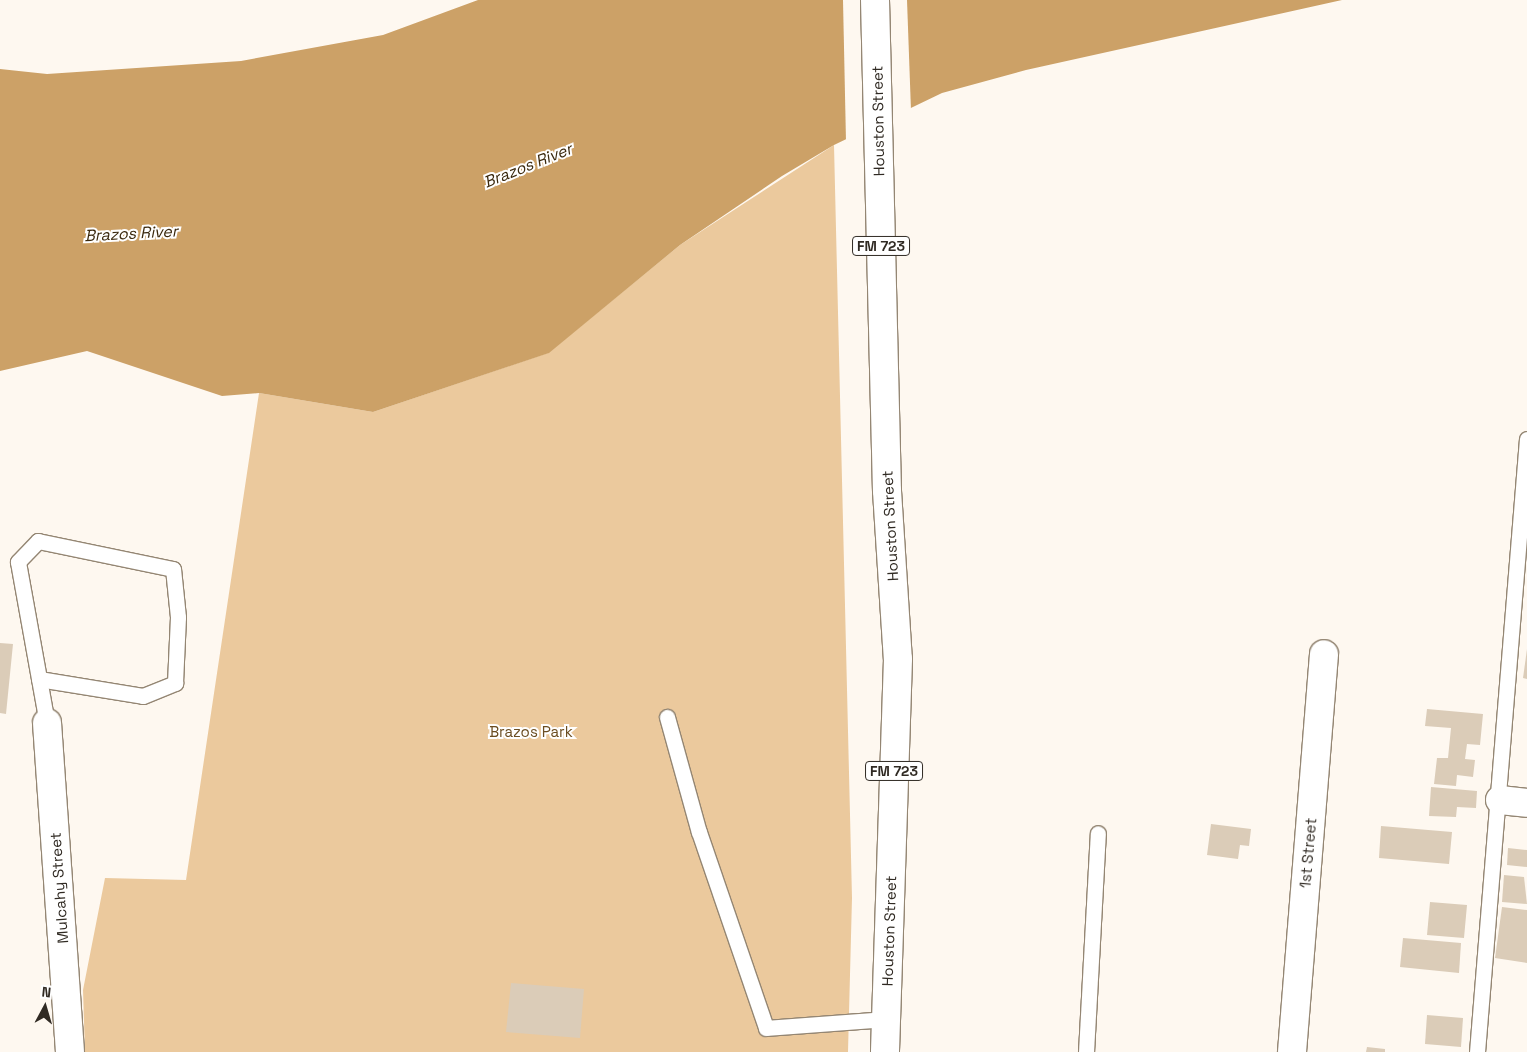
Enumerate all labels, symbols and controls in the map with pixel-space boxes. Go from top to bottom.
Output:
street label: Houston Street [868,65,888,177]
water label: Brazos River [481,140,575,192]
water label: Brazos River [84,222,178,246]
road number: FM 723 [851,235,911,258]
street label: Houston Street [878,470,902,582]
park label: Brazos Park [489,723,573,741]
road number: FM 723 [864,759,924,782]
street label: 1st Street [1296,817,1320,889]
street label: Mulcahy Street [46,832,72,944]
street label: Houston Street [878,875,900,987]
north arrow [20,982,70,1032]
text: N [41,983,52,1002]

